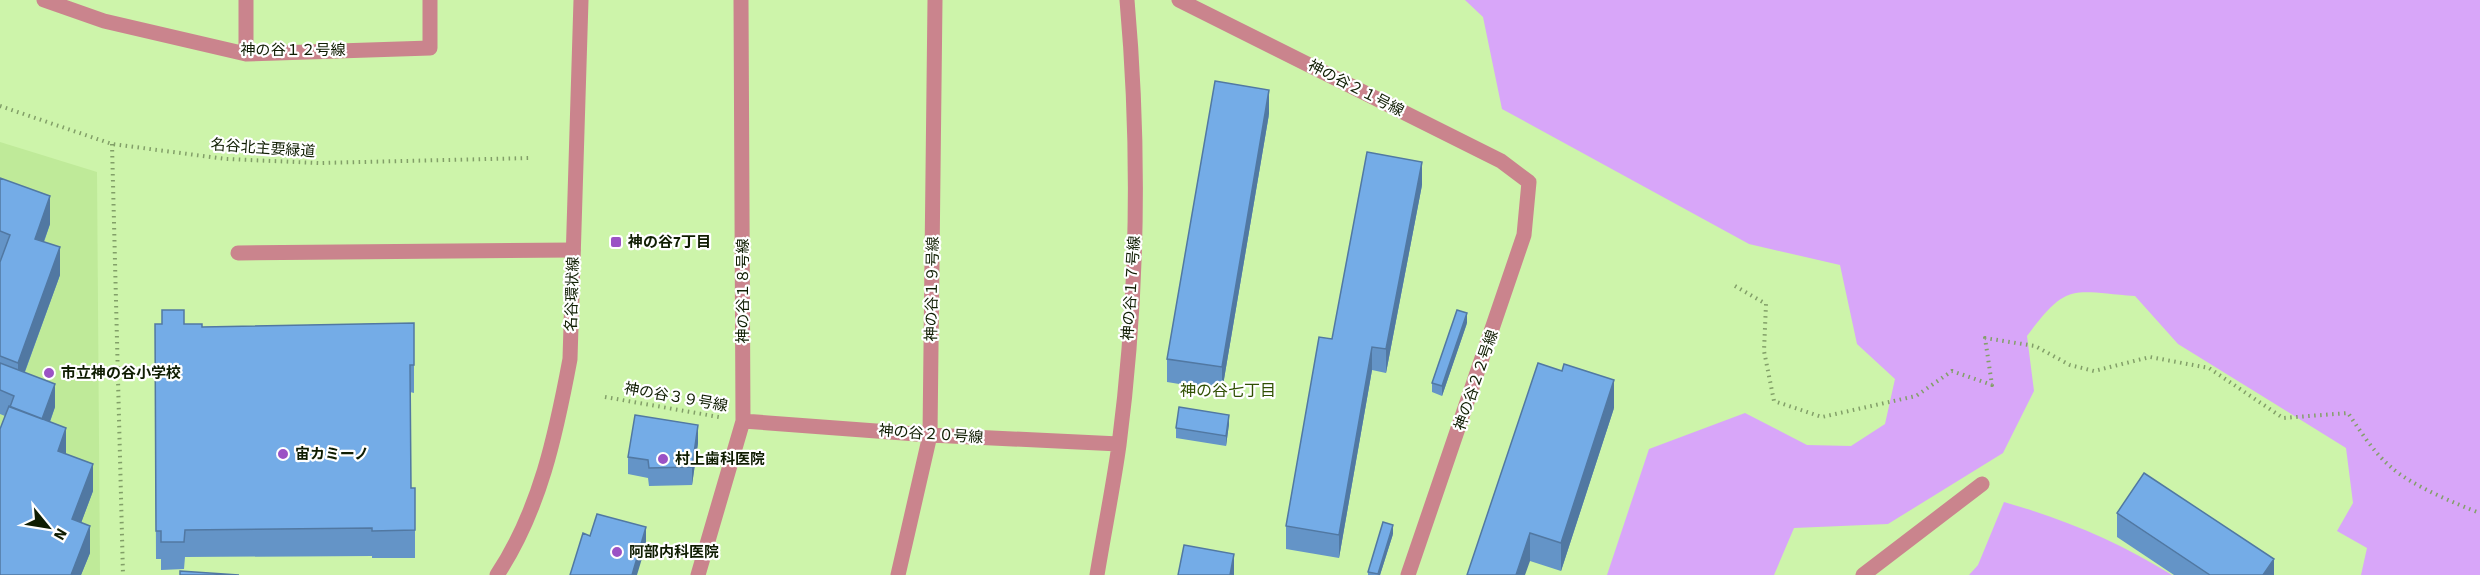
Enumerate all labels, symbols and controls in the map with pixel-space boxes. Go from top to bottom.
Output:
street label: 神の谷１２号線 [240,40,346,61]
street label: 神の谷２１号線 [1304,55,1407,122]
street label: 名谷北主要緑道 [210,134,316,163]
place label: 神の谷7丁目 [627,232,711,253]
marker: 神の谷7丁目 [609,235,623,249]
street label: 神の谷１７号線 [1117,235,1146,341]
street label: 神の谷１９号線 [921,236,944,342]
street label: 神の谷１８号線 [733,238,754,344]
street label: 名谷環状線 [561,256,584,332]
street label: 神の谷２２号線 [1449,327,1503,433]
place label: 市立神の谷小学校 [61,363,181,384]
marker: 市立神の谷小学校 [42,366,56,380]
street label: 神の谷３９号線 [622,378,729,417]
district label: 神の谷七丁目 [1180,380,1276,402]
street label: 神の谷２０号線 [878,420,984,449]
place label: 宙カミーノ [295,444,369,465]
marker: 宙カミーノ [276,447,290,461]
place label: 村上歯科医院 [675,449,765,470]
marker: 村上歯科医院 [656,452,670,466]
north arrow [18,497,78,557]
text: N [48,524,72,544]
place label: 阿部内科医院 [629,542,719,563]
marker: 阿部内科医院 [610,545,624,559]

